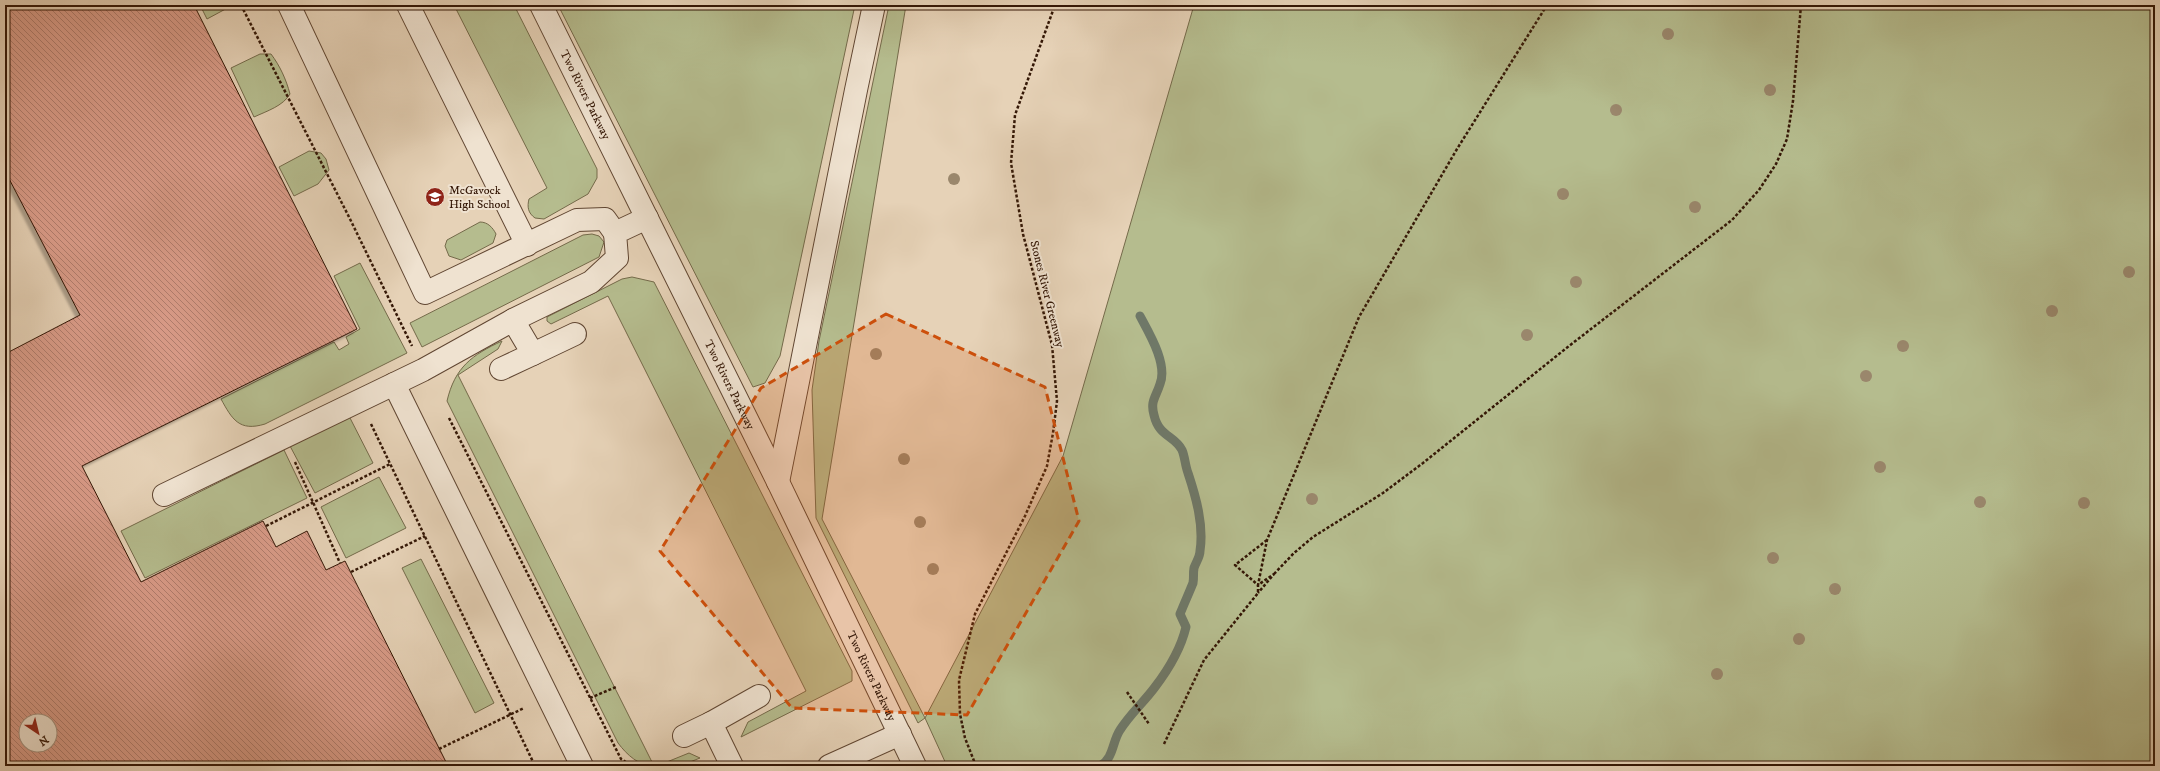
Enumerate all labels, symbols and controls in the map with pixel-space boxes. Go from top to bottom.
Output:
street label: Two Rivers Parkway [557,47,614,142]
place label: McGavock High School [449,183,510,212]
school or university icon: McGavock High School [424,186,446,208]
street label: Stones River Greenway [1026,239,1068,349]
street label: Two Rivers Parkway [701,337,758,432]
street label: Two Rivers Parkway [844,629,900,724]
north arrow [18,713,58,753]
text: N [35,732,51,749]

